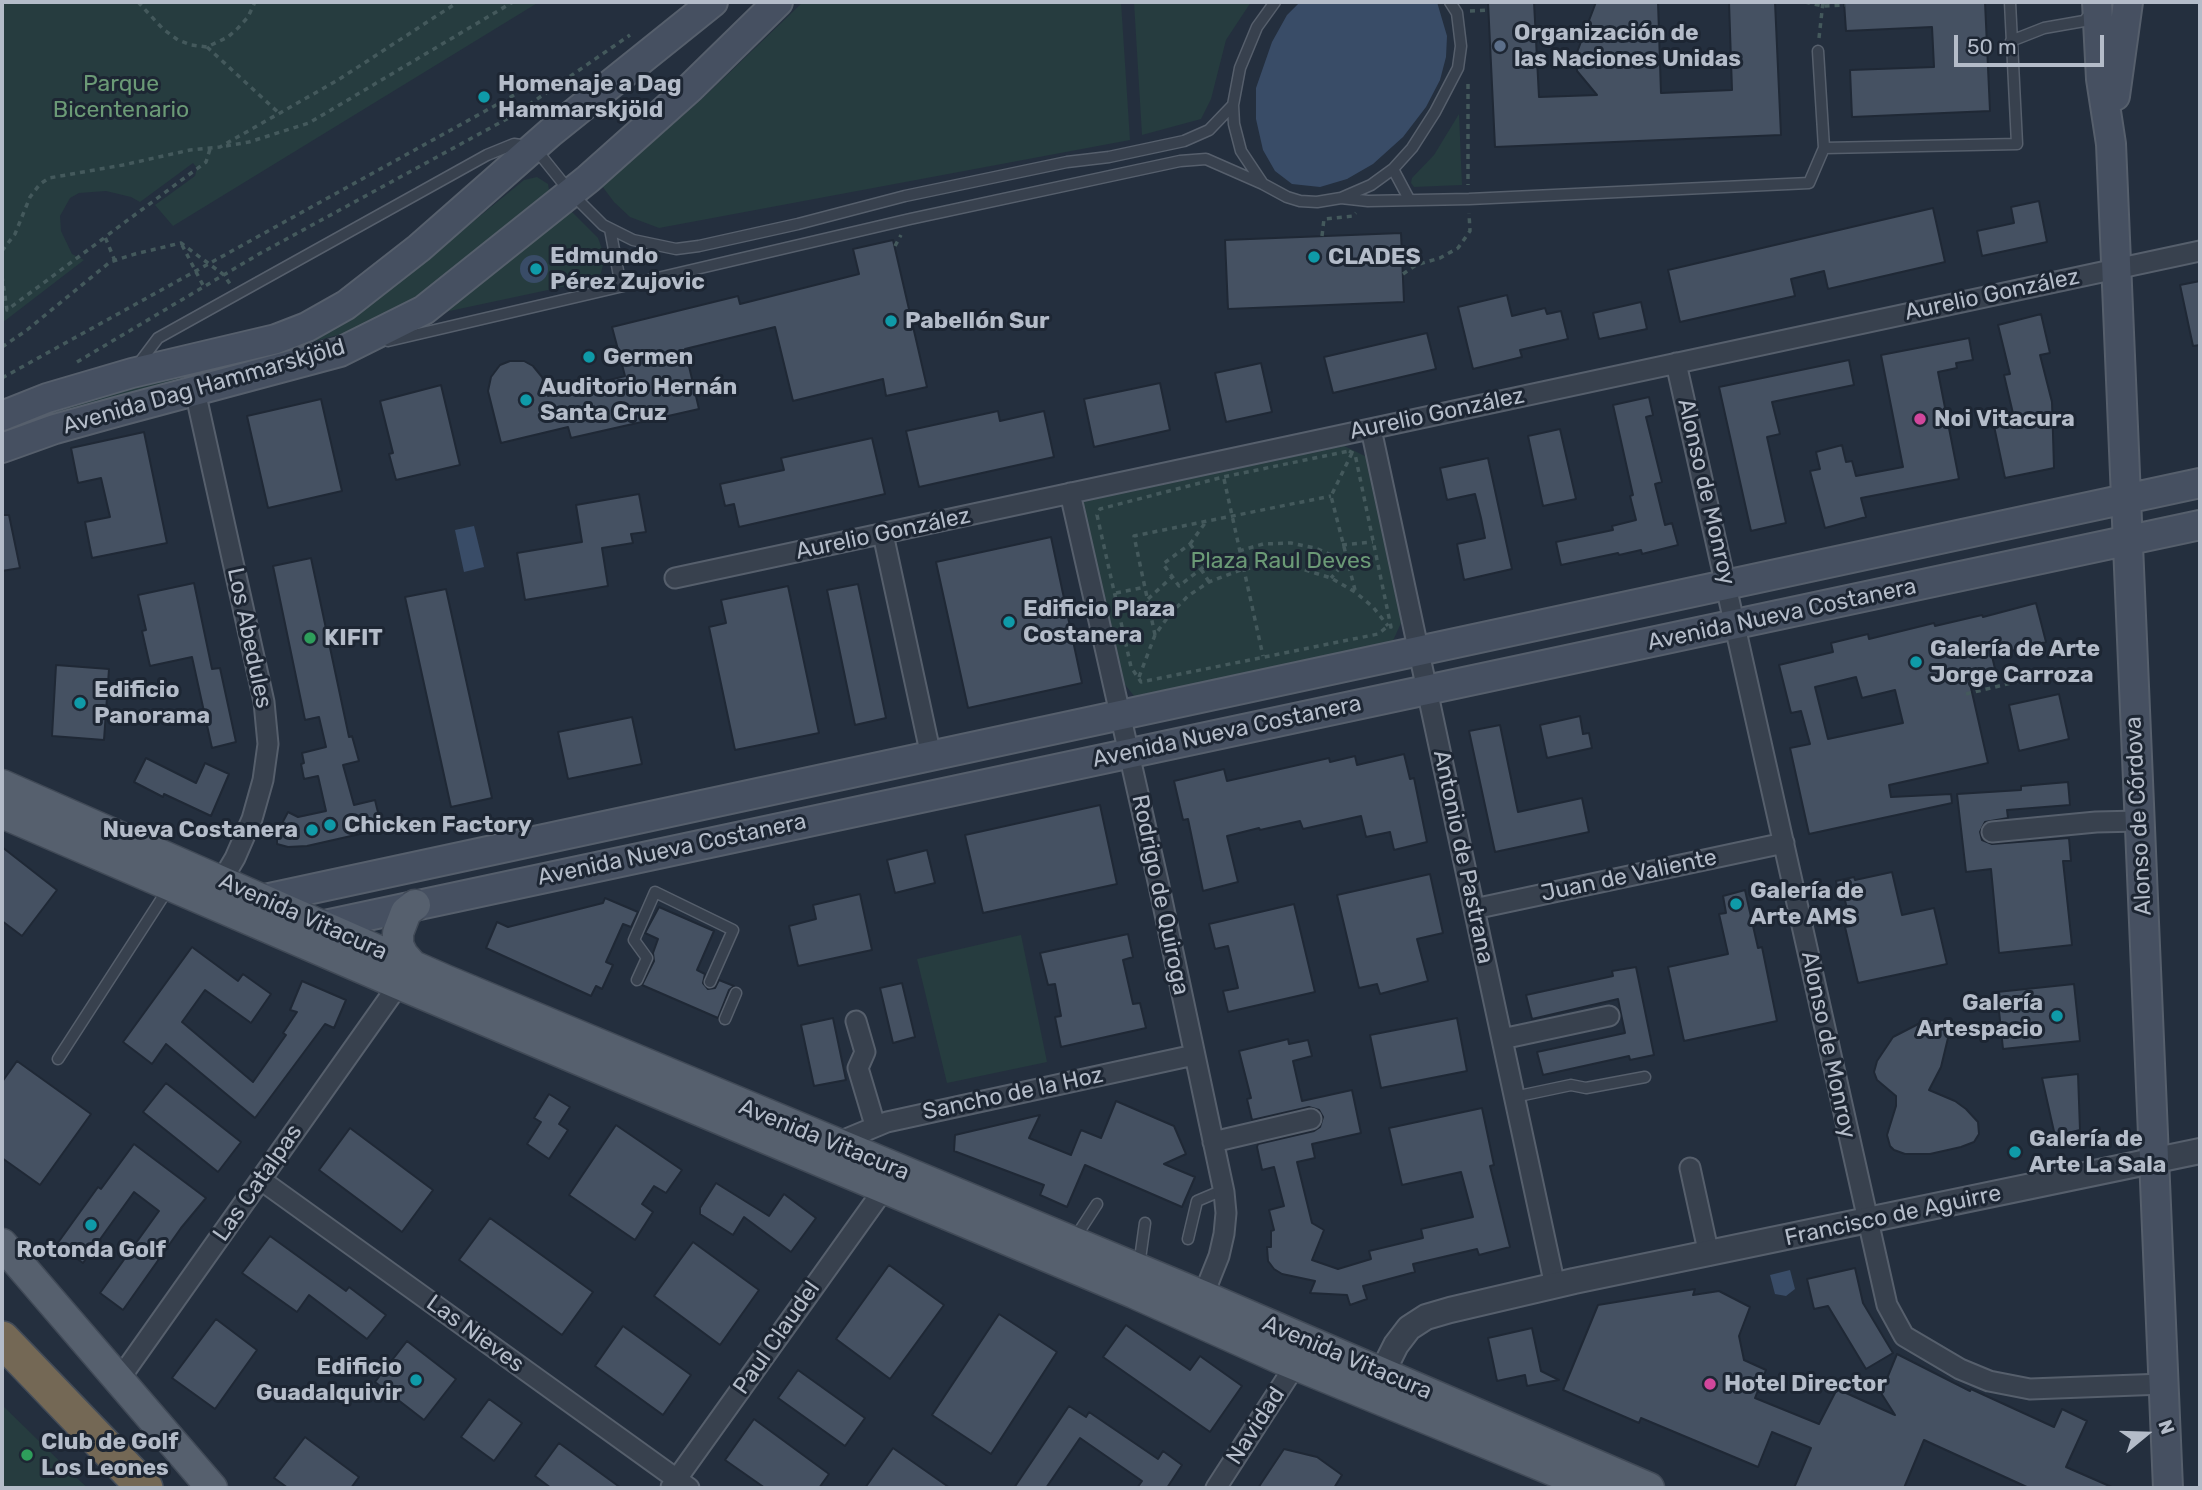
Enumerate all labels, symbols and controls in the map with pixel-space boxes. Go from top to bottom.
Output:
place label: Organización de las Naciones Unidas [1514,19,1741,73]
scale bar [1957,21,2108,65]
text: 50 m [1967,34,2017,59]
marker: Organización de las Naciones Unidas [1492,38,1508,54]
park label: Parque Bicentenario [53,70,189,124]
place label: Homenaje a Dag Hammarskjöld [498,70,682,124]
marker: Homenaje a Dag Hammarskjöld [476,89,492,105]
place label: Edmundo Pérez Zujovic [550,242,705,296]
place label: CLADES [1328,243,1421,271]
marker: CLADES [1306,249,1322,265]
marker: Edmundo Pérez Zujovic [528,261,544,277]
street label: Aurelio González [1902,263,2082,327]
place label: Pabellón Sur [905,307,1049,335]
marker: Pabellón Sur [883,313,899,329]
street label: Avenida Dag Hammarskjöld [60,333,348,441]
place label: Germen [603,343,693,371]
marker: Germen [581,349,597,365]
place label: Auditorio Hernán Santa Cruz [540,373,737,427]
street label: Aurelio González [1347,382,1527,446]
marker: Auditorio Hernán Santa Cruz [518,392,534,408]
street label: Alonso de Monroy [1671,396,1741,588]
place label: Noi Vitacura [1934,405,2075,433]
marker: Noi Vitacura [1912,411,1928,427]
street label: Aurelio González [793,502,973,566]
park label: Plaza Raul Deves [1190,547,1372,575]
street label: Los Abedules [221,565,277,711]
street label: Avenida Nueva Costanera [1645,573,1919,657]
place label: Edificio Plaza Costanera [1023,595,1175,649]
marker: Edificio Plaza Costanera [1001,614,1017,630]
place label: KIFIT [324,624,383,652]
marker: KIFIT [302,630,318,646]
place label: Galería de Arte Jorge Carroza [1930,635,2100,689]
marker: Galería de Arte Jorge Carroza [1908,654,1924,670]
place label: Edificio Panorama [94,676,210,730]
street label: Avenida Nueva Costanera [1090,690,1364,774]
marker: Edificio Panorama [72,695,88,711]
street label: Alonso de Córdova [2120,716,2158,916]
street label: Antonio de Pastrana [1427,748,1499,966]
street label: Rodrigo de Quiroga [1125,792,1195,998]
street label: Avenida Nueva Costanera [535,808,809,892]
place label: Chicken Factory [344,811,531,839]
place label: Nueva Costanera [102,816,298,844]
marker: Chicken Factory [322,817,338,833]
marker: Nueva Costanera [304,822,320,838]
street label: Juan de Valiente [1539,844,1719,908]
street label: Avenida Vitacura [215,867,391,967]
place label: Galería de Arte AMS [1750,877,1864,931]
marker: Galería de Arte AMS [1728,896,1744,912]
street label: Alonso de Monroy [1795,949,1861,1141]
place label: Galería Artespacio [1917,989,2043,1043]
marker: Galería Artespacio [2049,1008,2065,1024]
street label: Sancho de la Hoz [920,1061,1106,1127]
street label: Avenida Vitacura [735,1093,913,1187]
street label: Las Catalpas [208,1119,308,1247]
place label: Galería de Arte La Sala [2029,1125,2166,1179]
marker: Galería de Arte La Sala [2007,1144,2023,1160]
street label: Francisco de Aguirre [1782,1180,2004,1252]
marker: Rotonda Golf [83,1217,99,1233]
place label: Rotonda Golf [16,1236,166,1264]
street label: Paul Claudel [728,1276,826,1400]
street label: Las Nieves [421,1289,529,1379]
street label: Avenida Vitacura [1258,1310,1436,1406]
place label: Edificio Guadalquivir [256,1353,402,1407]
place label: Hotel Director [1724,1370,1887,1398]
marker: Edificio Guadalquivir [408,1372,424,1388]
marker: Hotel Director [1702,1376,1718,1392]
street label: Navidad [1221,1382,1291,1470]
north arrow [2111,1399,2181,1469]
text: N [2153,1417,2179,1437]
place label: Club de Golf Los Leones [41,1428,178,1482]
marker: Club de Golf Los Leones [19,1447,35,1463]

